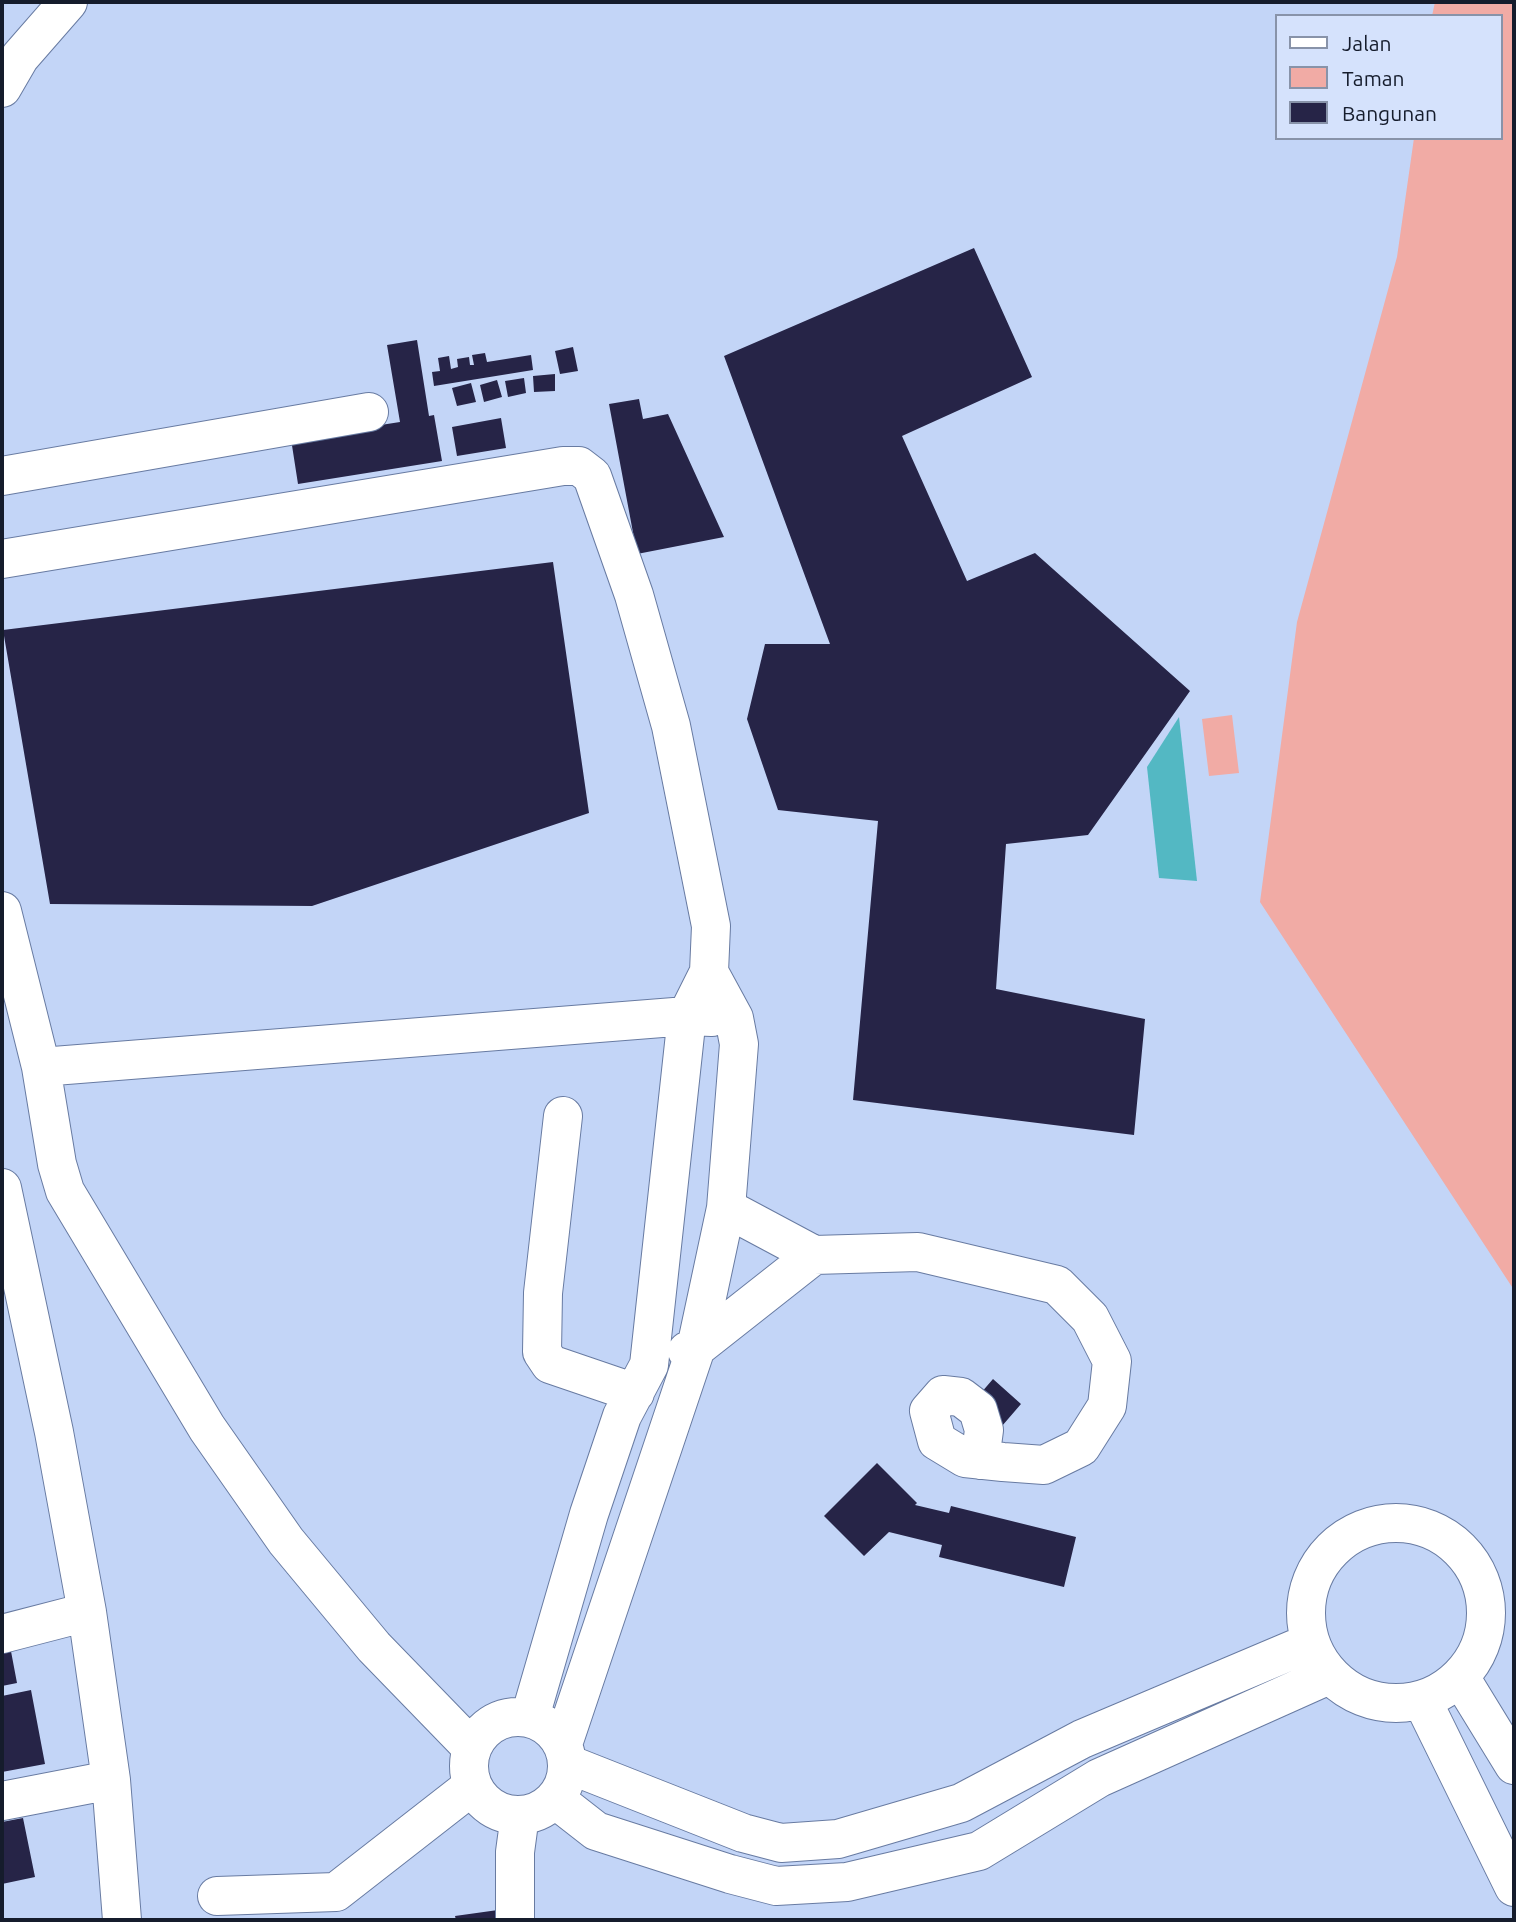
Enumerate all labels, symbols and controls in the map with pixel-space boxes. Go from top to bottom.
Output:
legend [1274,14,1502,140]
text: Jalan [1342,31,1391,55]
text: Taman [1342,66,1405,90]
text: Bangunan [1342,101,1437,125]

